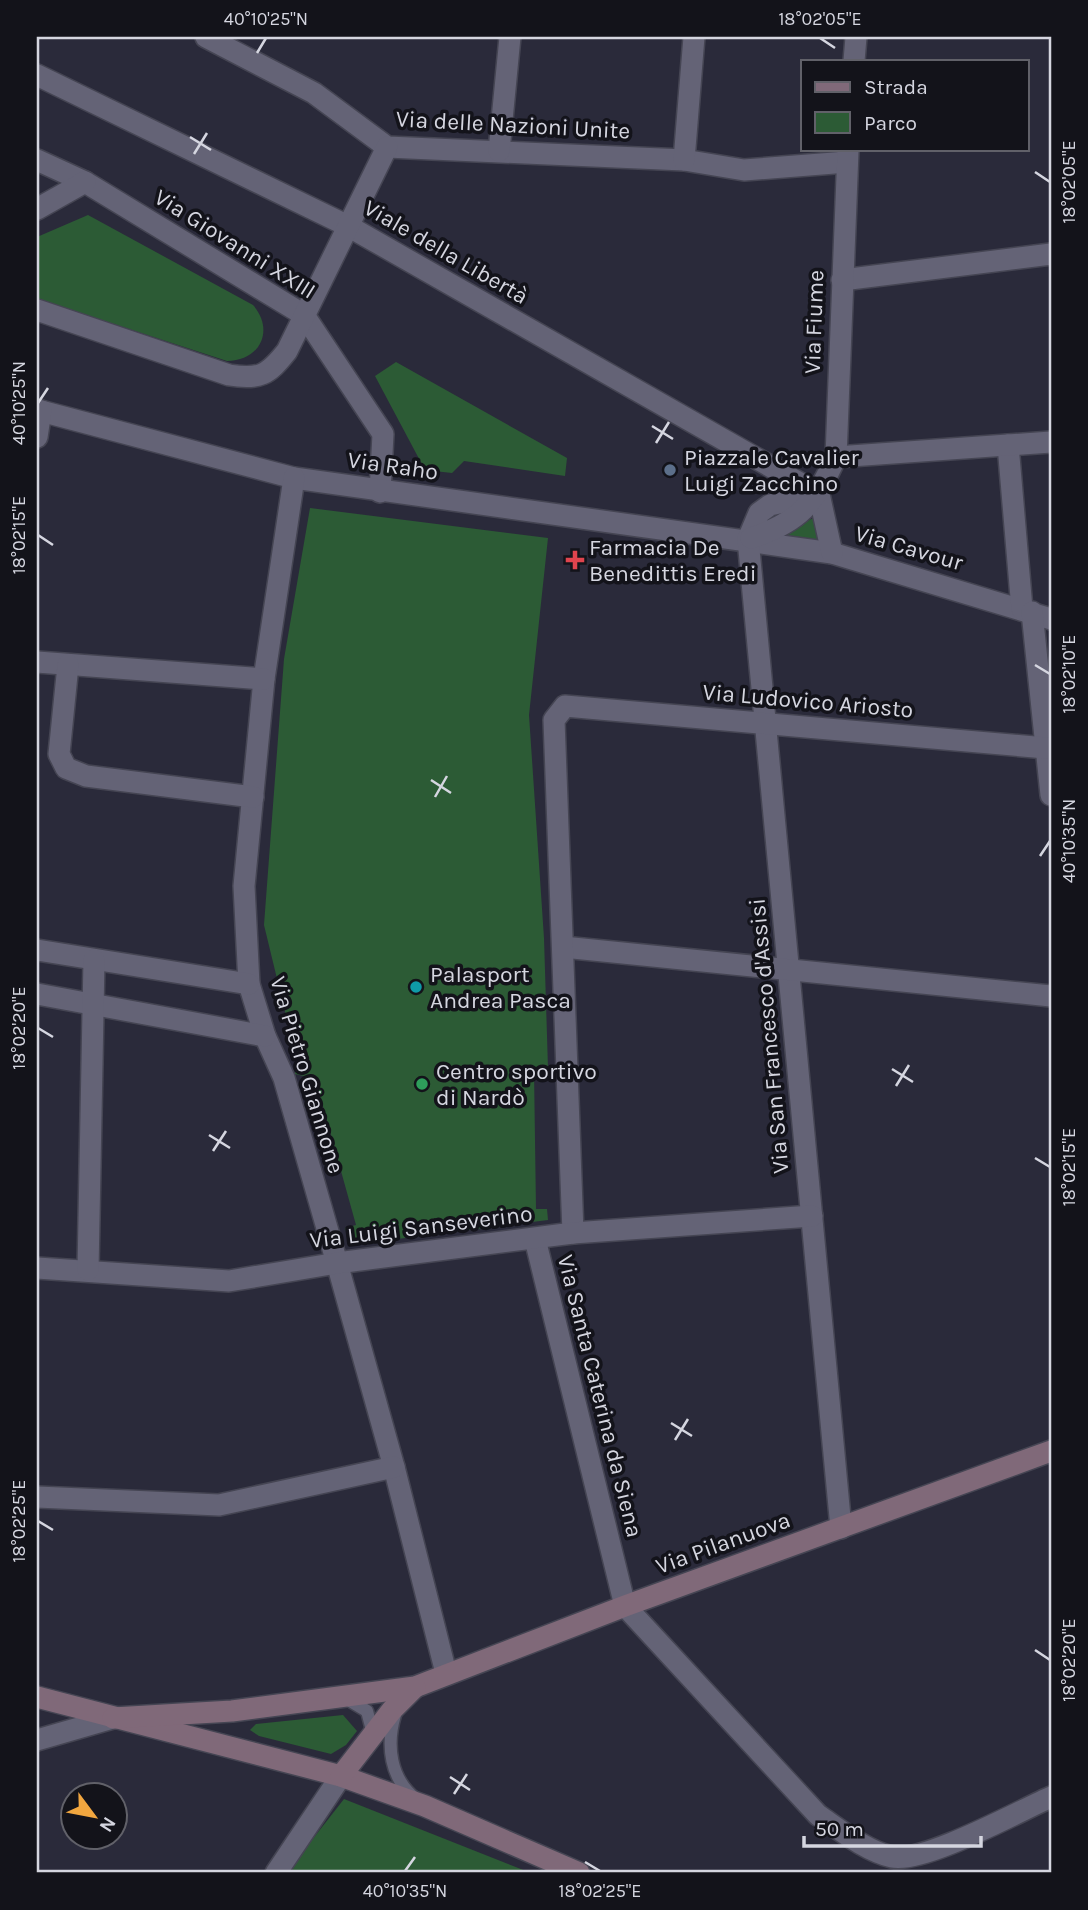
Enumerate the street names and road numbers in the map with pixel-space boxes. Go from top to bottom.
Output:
street label: Via delle Nazioni Unite [395,105,631,145]
street label: Via Giovanni XXIII [149,183,321,305]
street label: Viale della Libertà [359,194,533,310]
street label: Via Fiume [799,270,829,374]
street label: Via Raho [346,446,440,486]
street label: Via Cavour [852,520,967,576]
street label: Via Ludovico Ariosto [702,678,914,724]
street label: Via San Francesco d'Assisi [744,897,794,1175]
street label: Via Pietro Giannone [264,973,350,1177]
street label: Via Luigi Sanseverino [308,1200,534,1254]
street label: Via Santa Caterina da Siena [552,1252,648,1540]
street label: Via Pilanuova [652,1506,794,1580]

